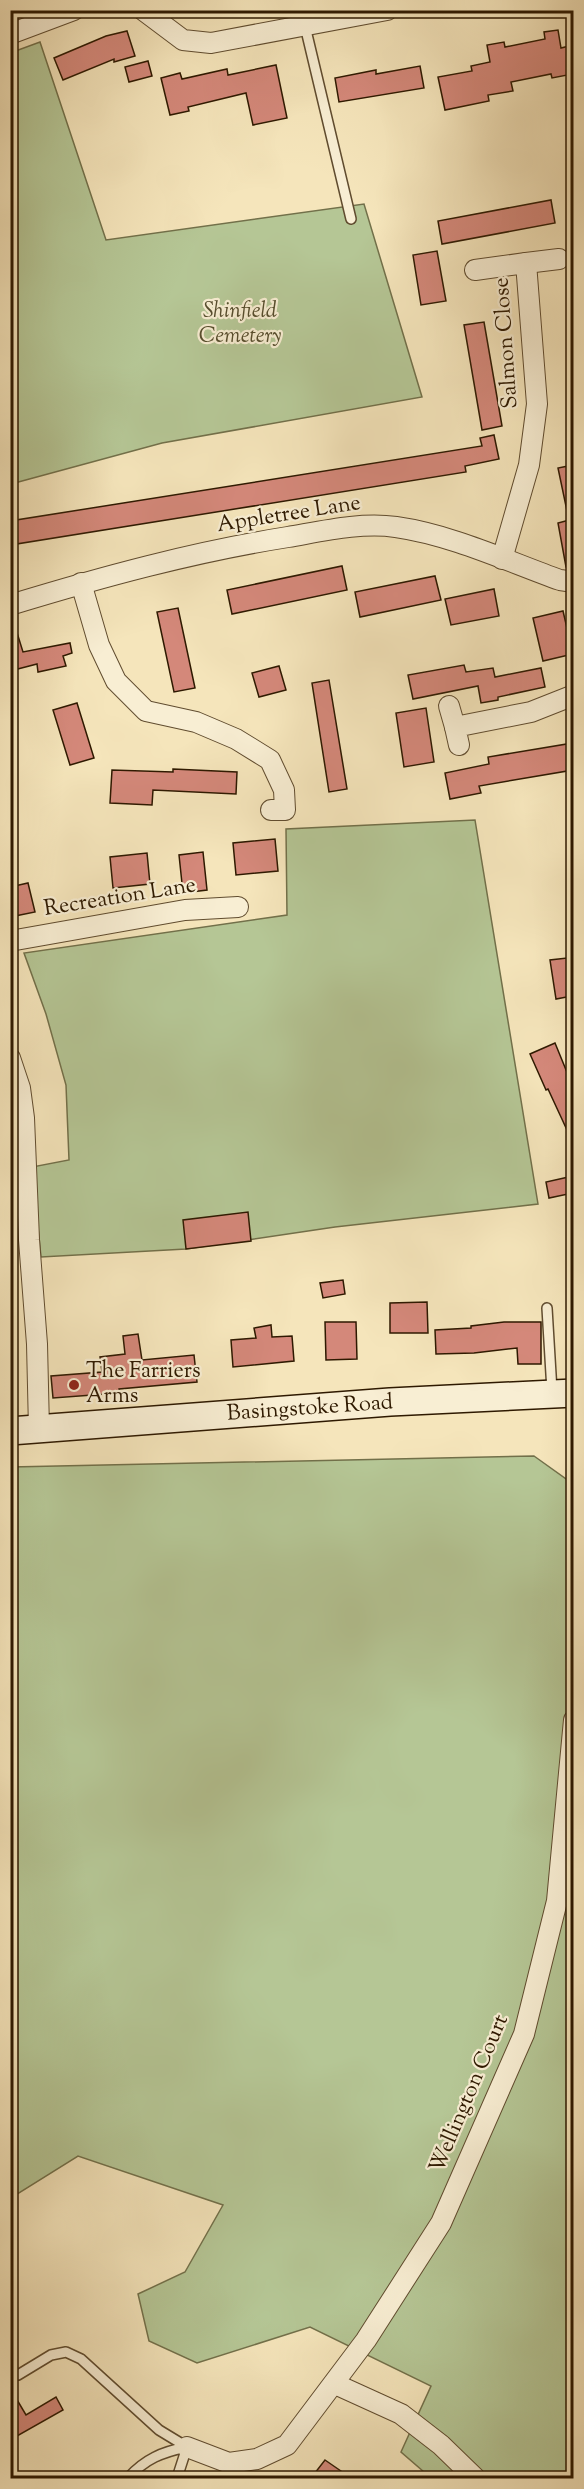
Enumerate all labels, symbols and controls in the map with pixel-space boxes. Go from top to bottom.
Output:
street label: Salmon Close [486,276,528,410]
park label: Shinfield Cemetery [199,296,281,353]
street label: Appletree Lane [215,488,363,542]
street label: Recreation Lane [42,870,198,926]
place label: The Farriers Arms [86,1356,201,1413]
marker: The Farriers Arms [67,1378,81,1392]
street label: Basingstoke Road [226,1387,394,1431]
street label: Wellington Court [422,2009,518,2178]

